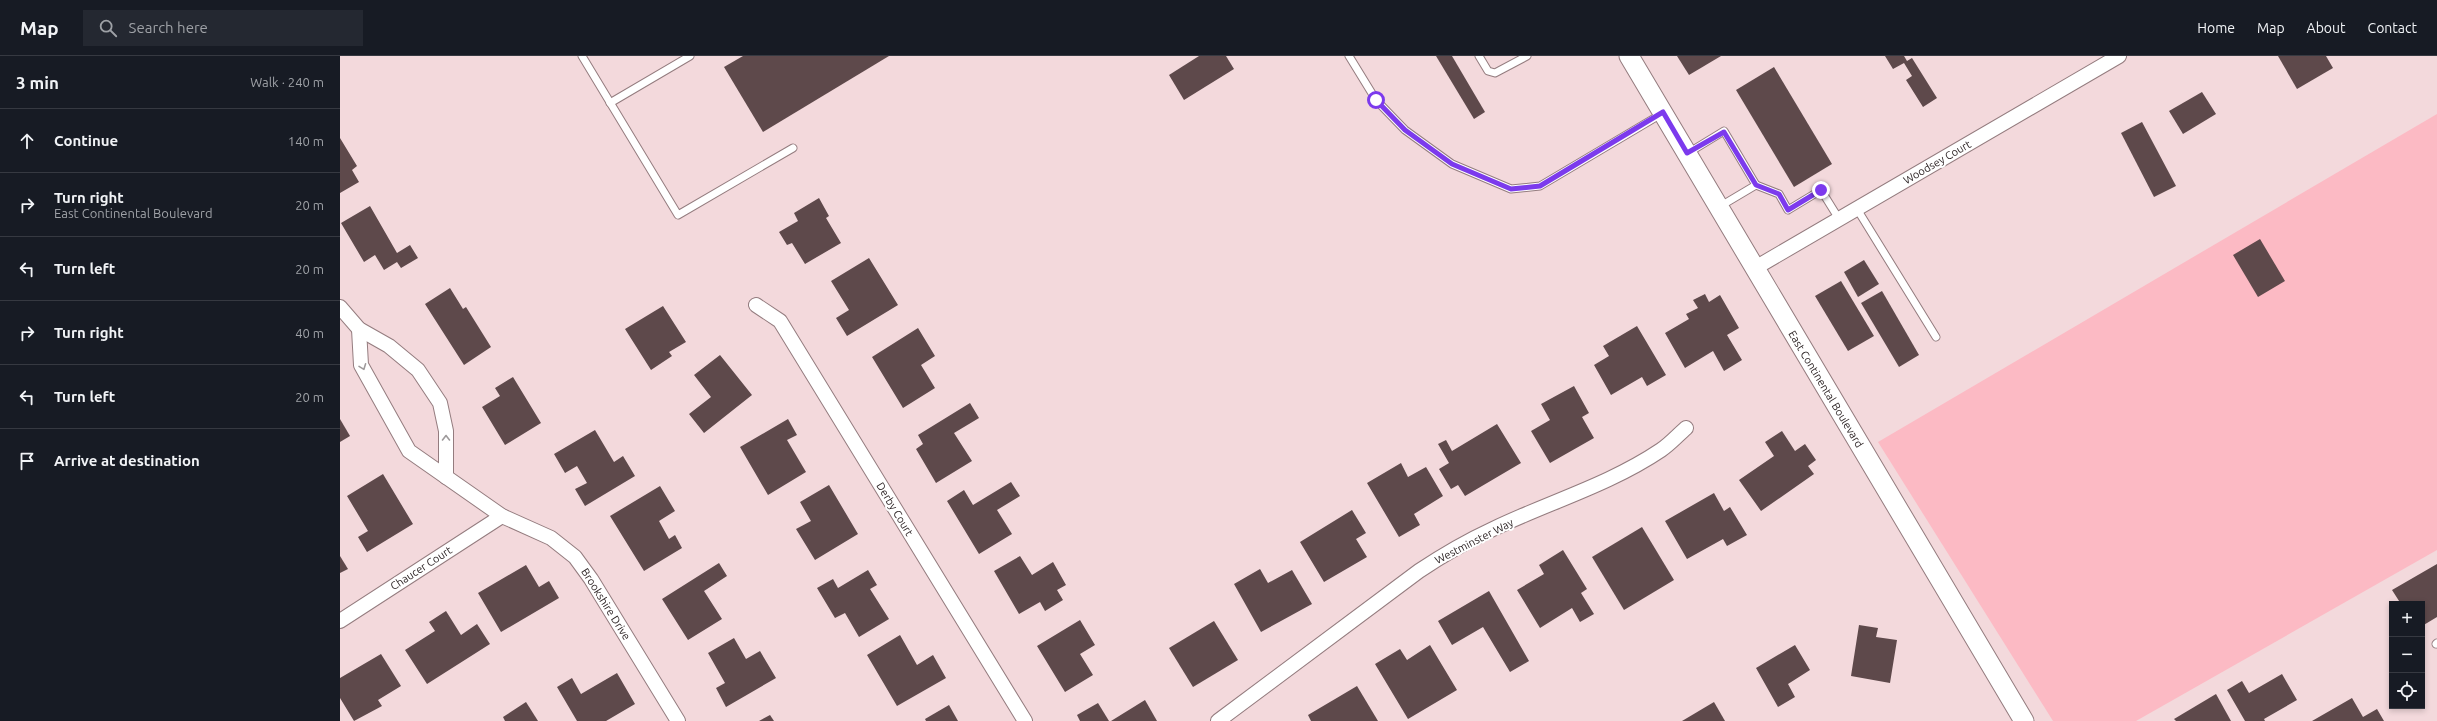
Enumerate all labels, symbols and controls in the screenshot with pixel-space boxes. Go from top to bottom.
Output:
search box [83,10,363,46]
text: Map [20,17,59,39]
icon: search [97,17,119,39]
text: Search here [129,19,208,36]
text: Home [2197,20,2235,36]
text: Map [2257,20,2285,36]
text: About [2307,20,2346,36]
text: Contact [2368,20,2417,36]
text: 3 min [16,73,59,92]
text: Walk · 240 m [250,75,324,89]
route start [1367,91,1385,109]
icon: ahead [16,130,38,152]
text: Continue [54,132,118,149]
text: 140 m [288,134,324,148]
street label: Woodsey Court [1901,137,1973,186]
route end [1812,181,1830,199]
text: Turn right [54,189,124,206]
icon: right [16,194,38,216]
text: 20 m [295,198,324,212]
text: East Continental Boulevard [54,206,213,220]
icon: left [16,258,38,280]
text: Turn left [54,260,115,277]
text: 20 m [295,262,324,276]
icon: right [16,322,38,344]
text: Turn right [54,324,124,341]
text: 40 m [295,326,324,340]
street label: East Continental Boulevard [1786,328,1866,450]
one-way arrow [359,364,367,371]
icon: left [16,386,38,408]
text: Turn left [54,388,115,405]
text: 20 m [295,390,324,404]
one-way arrow [442,435,450,441]
icon: arrive [16,450,38,472]
text: Arrive at destination [54,452,200,469]
street label: Derby Court [874,480,916,538]
street label: Westminster Way [1433,516,1516,566]
street label: Chaucer Court [388,543,454,592]
street label: Brookshire Drive [579,566,633,642]
map controls [2389,601,2425,709]
button: + [2389,601,2425,637]
button: − [2389,637,2425,673]
button: locate [2389,673,2425,709]

